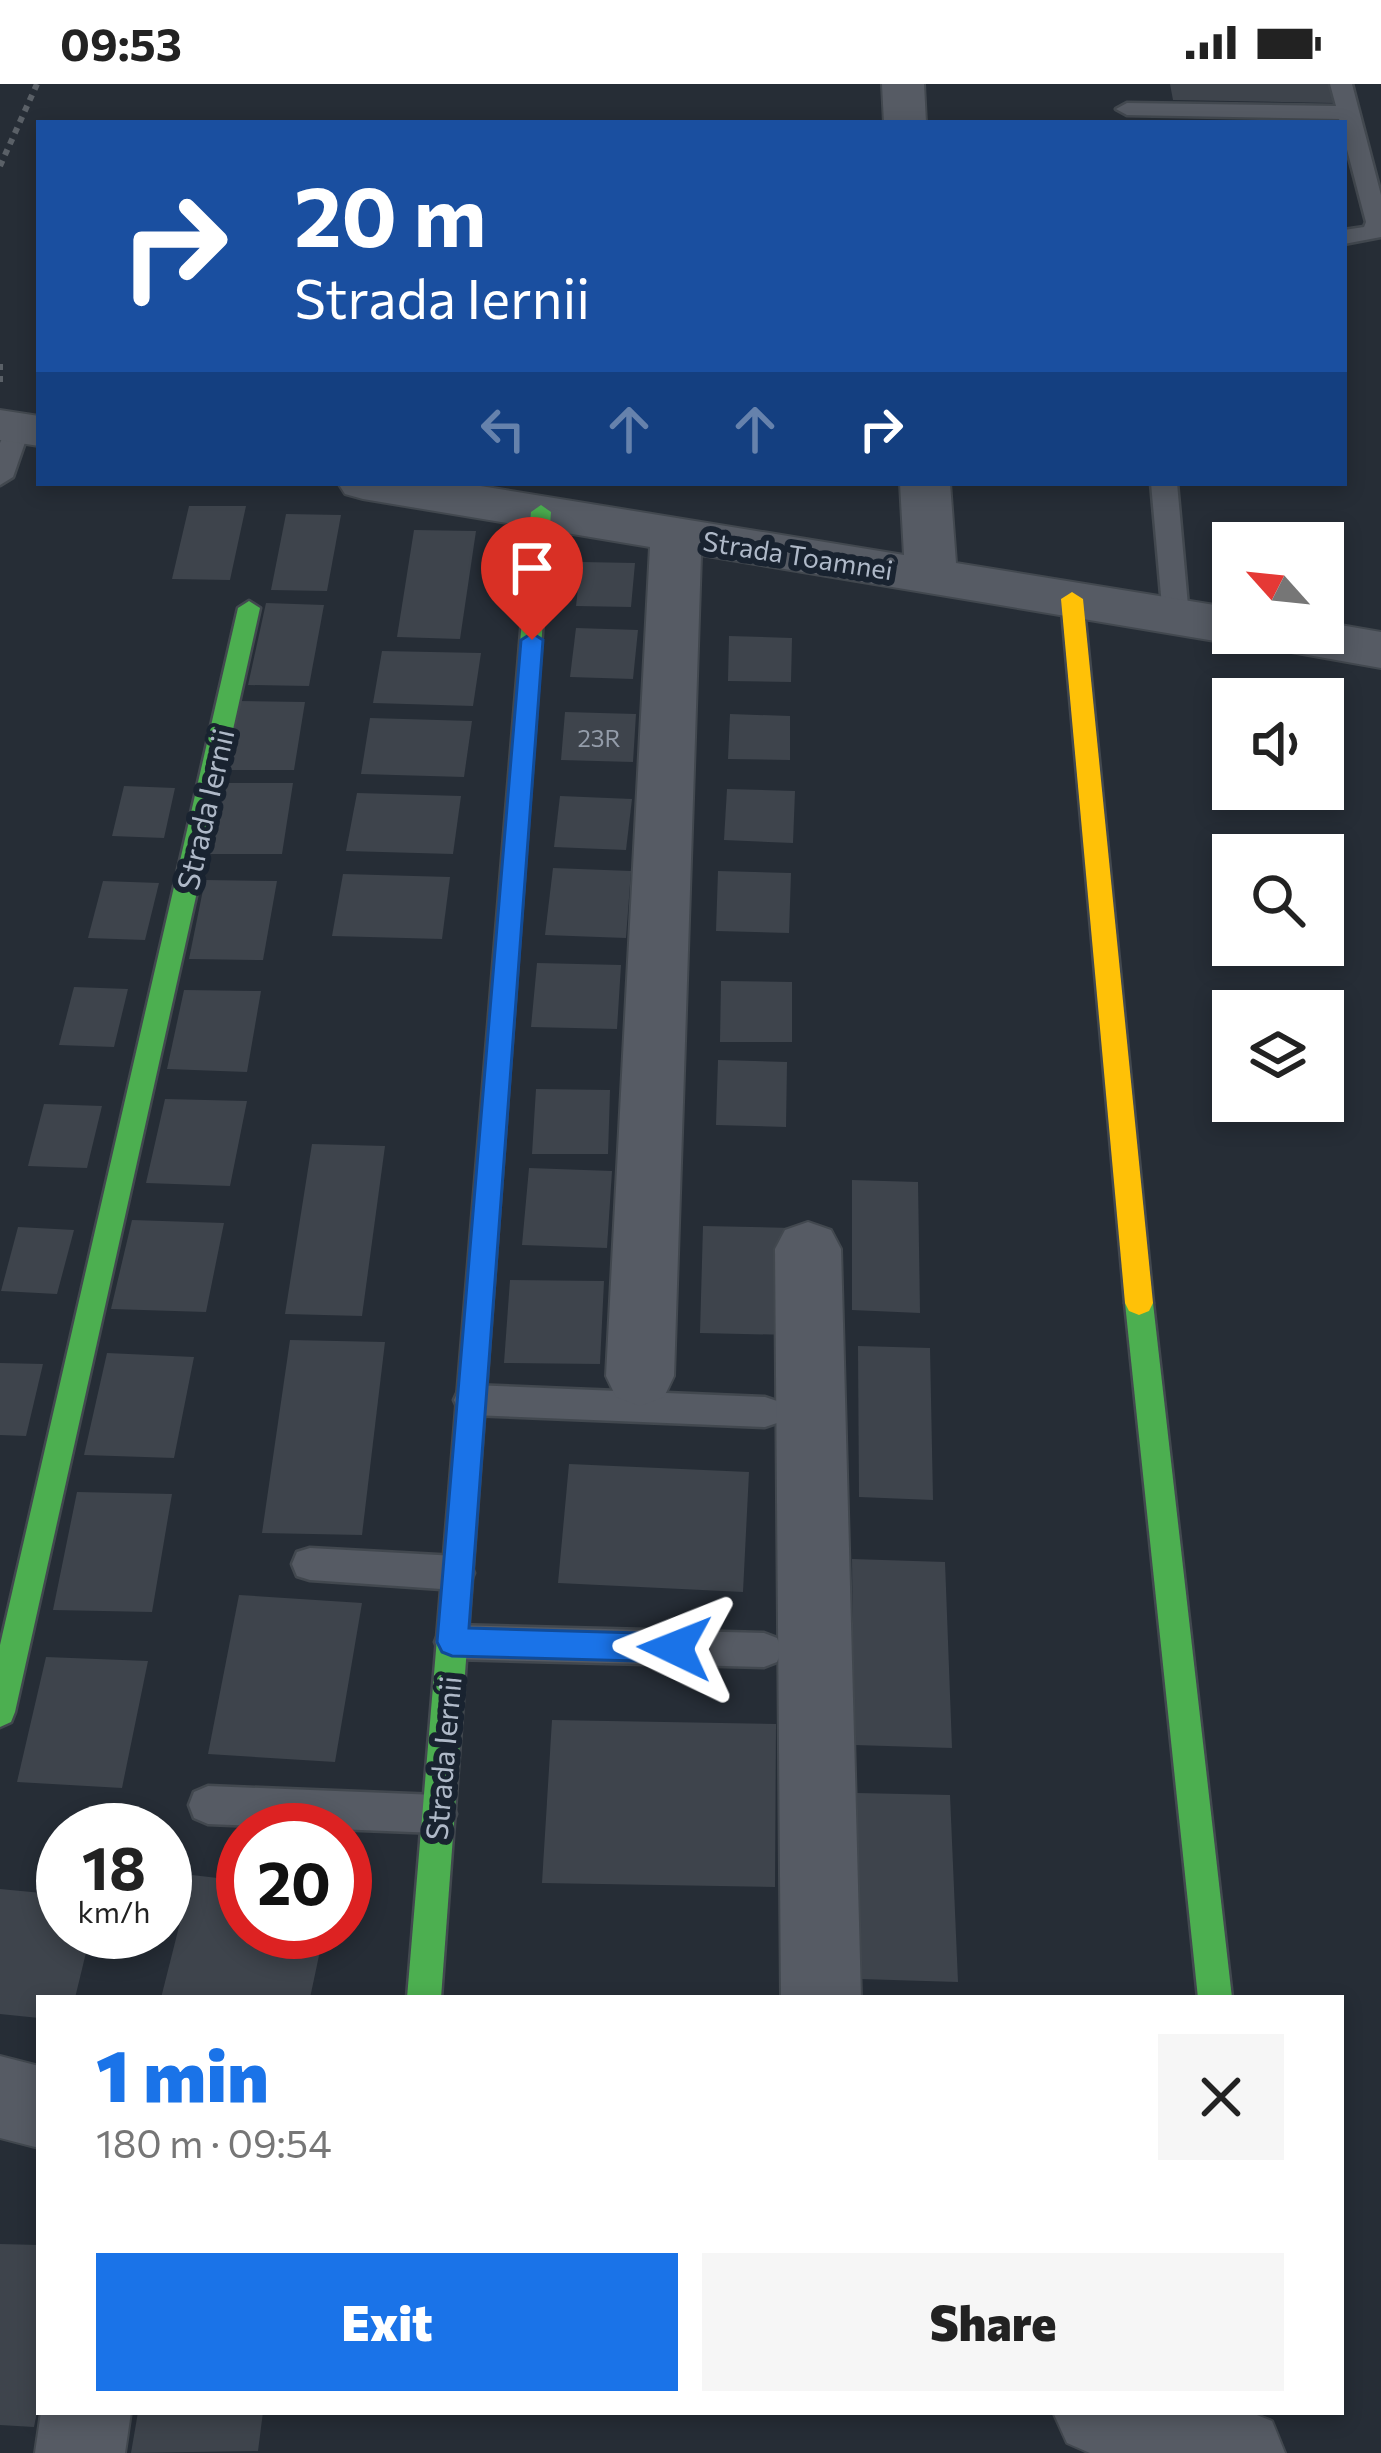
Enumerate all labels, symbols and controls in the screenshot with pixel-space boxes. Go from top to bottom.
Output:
text: 09:53 [60,15,182,70]
text: 20 m [294,162,486,264]
icon: right [96,168,252,324]
text: Strada Iernii [294,264,590,330]
icon: left [470,396,536,462]
icon: ahead [596,396,662,462]
icon: ahead [722,396,788,462]
icon: right [848,396,914,462]
pin [481,517,583,640]
north arrow [1212,522,1344,654]
map controls [1212,522,1344,1122]
street label: Strada Toamnei [701,524,895,586]
icon: arrive [499,535,565,601]
button: sound [1212,678,1344,810]
house number: 23R [577,723,621,752]
street label: Strada Iernii [167,725,241,893]
button: search [1212,834,1344,966]
button: layers [1212,990,1344,1122]
position arrow [612,1585,738,1711]
street label: Strada Iernii [416,1674,468,1842]
speed limit sign: 20 [216,1803,372,1959]
text: 18 [82,1829,146,1902]
text: km/h [78,1892,150,1929]
text: 1 min [96,2029,269,2117]
button: close [1158,2034,1284,2160]
text: 180 m · 09:54 [96,2118,332,2166]
button: Exit [96,2253,678,2391]
button: Share [702,2253,1284,2391]

